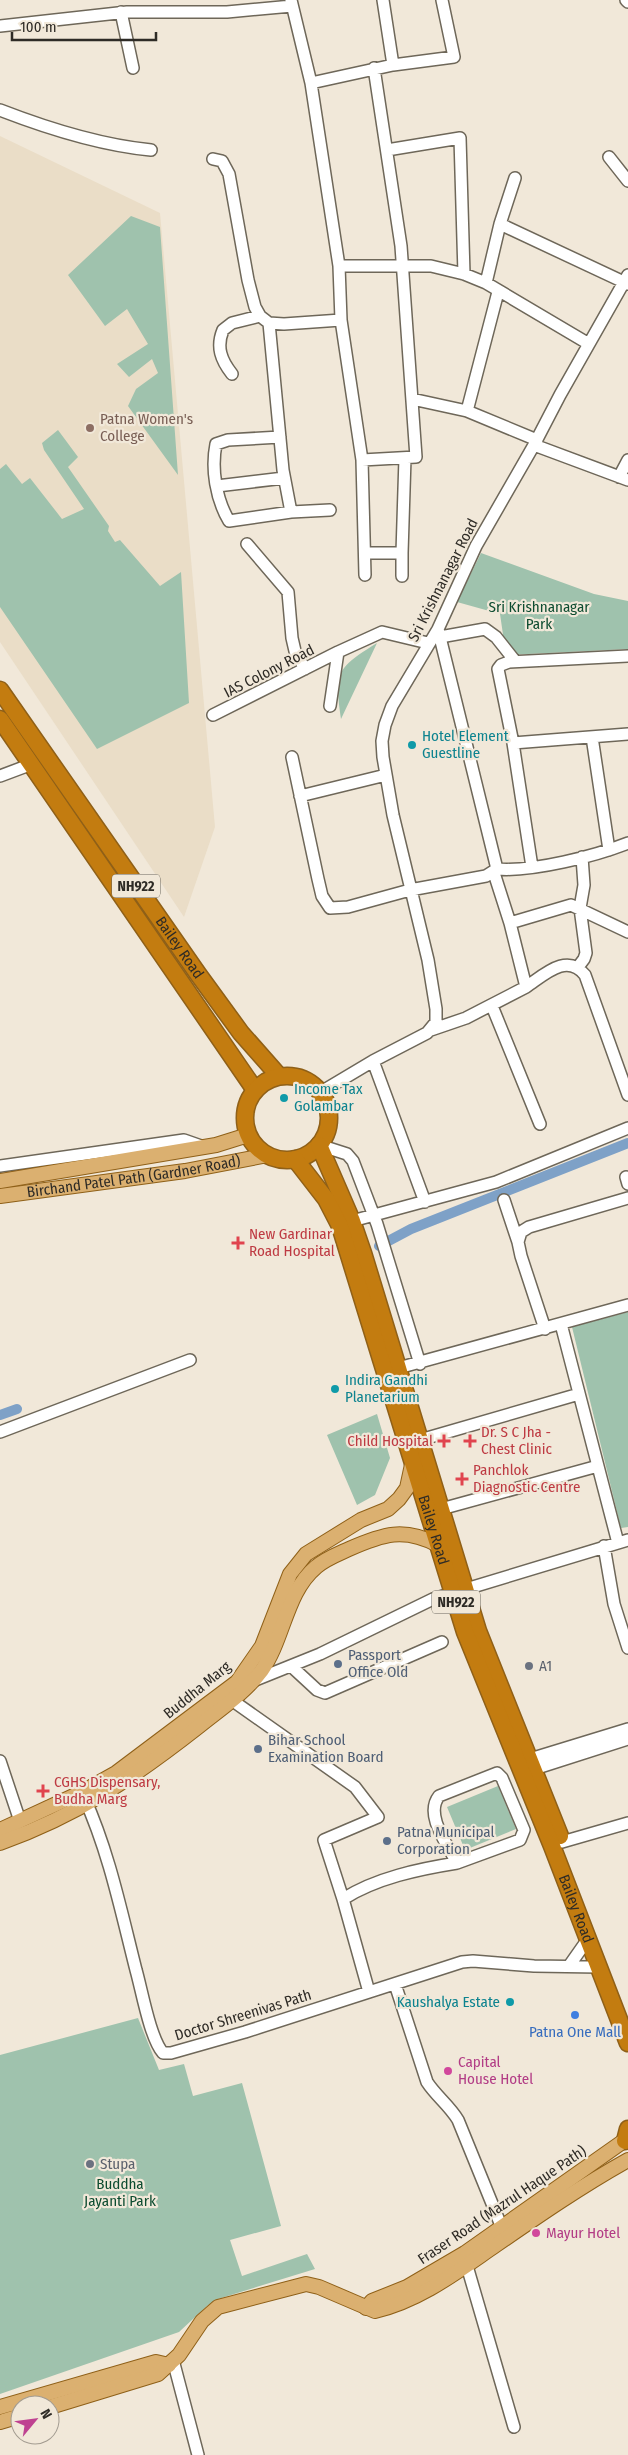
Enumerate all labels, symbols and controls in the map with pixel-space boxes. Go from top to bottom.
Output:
scale bar [12,10,156,42]
text: 100 m [20,18,57,36]
place label: Patna Women's College [100,410,193,445]
marker: Patna Women's College [84,422,96,434]
street label: Sri Krishnanagar Road [404,516,482,644]
park label: Sri Krishnanagar Park [489,598,590,633]
street label: IAS Colony Road [221,641,317,701]
place label: Hotel Element Guestline [422,727,509,762]
marker: Hotel Element Guestline [406,739,418,751]
road number: NH922 [112,874,160,898]
street label: Bailey Road [152,913,208,982]
place label: Income Tax Golambar [294,1080,363,1115]
marker: Income Tax Golambar [278,1092,290,1104]
street label: Birchand Patel Path (Gardner Road) [26,1152,242,1201]
place label: New Gardinar Road Hospital [249,1225,335,1260]
marker: New Gardinar Road Hospital [231,1236,245,1250]
place label: Indira Gandhi Planetarium [345,1371,428,1406]
marker: Indira Gandhi Planetarium [329,1383,341,1395]
place label: Dr. S C Jha - Chest Clinic [481,1423,553,1458]
place label: Child Hospital [347,1432,433,1450]
marker: Child Hospital [437,1434,451,1448]
marker: Dr. S C Jha - Chest Clinic [463,1434,477,1448]
place label: Panchlok Diagnostic Centre [473,1461,580,1496]
marker: Panchlok Diagnostic Centre [455,1472,469,1486]
street label: Bailey Road [414,1493,453,1567]
road number: NH922 [432,1590,480,1614]
place label: Passport Office Old [348,1646,408,1681]
place label: A1 [539,1657,552,1675]
street label: Buddha Marg [160,1658,234,1722]
marker: Passport Office Old [332,1658,344,1670]
marker: A1 [523,1660,535,1672]
place label: Bihar School Examination Board [268,1731,383,1766]
marker: Bihar School Examination Board [252,1743,264,1755]
place label: CGHS Dispensary, Budha Marg [54,1773,160,1808]
marker: CGHS Dispensary, Budha Marg [36,1784,50,1798]
place label: Patna Municipal Corporation [397,1823,495,1858]
marker: Patna Municipal Corporation [381,1835,393,1847]
street label: Bailey Road [555,1872,598,1945]
street label: Doctor Shreenivas Path [173,1986,313,2044]
place label: Kaushalya Estate [397,1993,500,2011]
marker: Kaushalya Estate [504,1996,516,2008]
marker: Patna One Mall [569,2009,581,2021]
place label: Patna One Mall [529,2023,621,2041]
place label: Capital House Hotel [458,2053,533,2088]
marker: Capital House Hotel [442,2065,454,2077]
street label: Fraser Road (Mazrul Haque Path) [414,2142,590,2268]
place label: Stupa [100,2155,135,2173]
marker: Stupa [84,2158,96,2170]
park label: Buddha Jayanti Park [84,2175,156,2210]
place label: Mayur Hotel [546,2224,620,2242]
marker: Mayur Hotel [530,2227,542,2239]
north arrow [10,2395,60,2445]
text: N [36,2406,55,2422]

